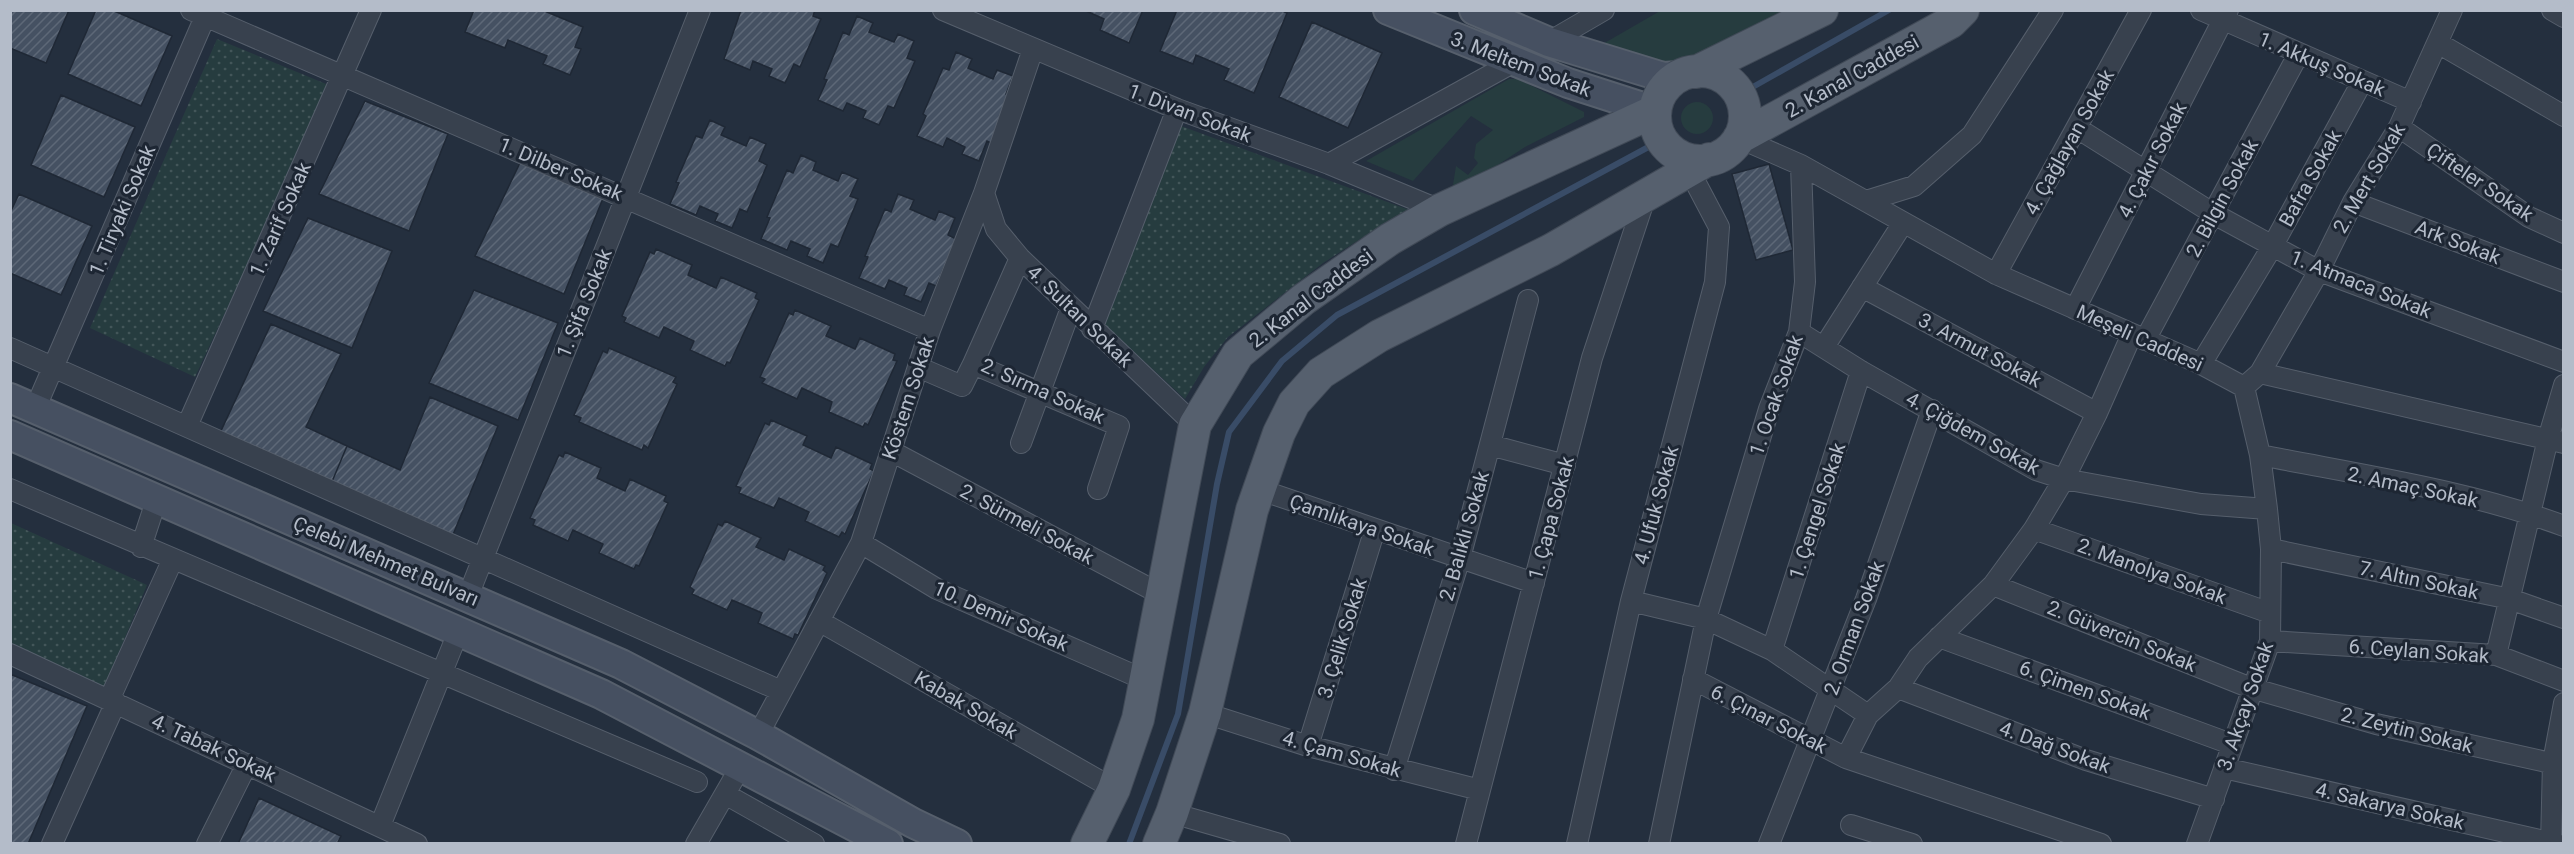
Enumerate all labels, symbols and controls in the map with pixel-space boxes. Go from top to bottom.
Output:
street label: 3. Meltem Sokak [1447,26,1595,102]
street label: 1. Akkuş Sokak [2255,26,2390,102]
street label: 2. Kanal Caddesi [1781,29,1923,123]
street label: 4. Çağlayan Sokak [2019,64,2119,219]
street label: 1. Divan Sokak [1125,78,1256,148]
street label: 4. Çakır Sokak [2113,97,2192,222]
street label: 2. Mert Sokak [2328,118,2411,237]
street label: Bafra Sokak [2274,125,2347,231]
street label: 1. Dilber Sokak [495,132,627,206]
street label: 2. Bilgin Sokak [2181,134,2264,261]
street label: Çifteler Sokak [2422,137,2539,227]
street label: 1. Tiryaki Sokak [84,140,161,279]
street label: 1. Zarif Sokak [244,157,316,280]
street label: Ark Sokak [2412,215,2505,270]
street label: 1. Şifa Sokak [551,244,617,361]
street label: 2. Kanal Caddesi [1244,244,1378,352]
street label: 1. Atmaca Sokak [2287,245,2436,324]
street label: 4. Sultan Sokak [1022,260,1138,373]
street label: Meşeli Caddesi [2073,299,2207,377]
street label: 3. Armut Sokak [1914,308,2046,393]
street label: 1. Ocak Sokak [1744,331,1808,459]
street label: Köstem Sokak [877,333,939,463]
street label: 2. Sırma Sokak [977,353,1109,429]
street label: 4. Çiğdem Sokak [1902,386,2045,480]
street label: 1. Çengel Sokak [1784,439,1851,582]
street label: 4. Ufuk Sokak [1629,442,1684,567]
street label: 1. Çapa Sokak [1523,453,1579,582]
street label: 2. Amaç Sokak [2346,461,2481,513]
street label: 2. Balıklı Sokak [1434,467,1494,604]
street label: 2. Sürmeli Sokak [956,479,1099,570]
street label: Çamlıkaya Sokak [1286,489,1438,561]
street label: Çelebi Mehmet Bulvarı [290,511,482,611]
street label: 2. Manolya Sokak [2074,533,2231,609]
street label: 7. Altın Sokak [2357,556,2482,605]
street label: 2. Orman Sokak [1819,557,1890,698]
street label: 3. Çelik Sokak [1312,574,1372,701]
street label: 10. Demir Sokak [930,576,1073,657]
street label: 2. Güvercin Sokak [2044,595,2201,677]
street label: 6. Ceylan Sokak [2348,634,2491,668]
street label: 3. Akçay Sokak [2212,638,2279,774]
street label: 6. Çimen Sokak [2016,655,2155,725]
street label: Kabak Sokak [910,666,1023,745]
street label: 6. Çınar Sokak [1707,679,1832,759]
street label: 2. Zeytin Sokak [2339,702,2476,758]
street label: 4. Tabak Sokak [148,709,281,788]
street label: 4. Dağ Sokak [1996,716,2114,778]
street label: 4. Çam Sokak [1280,726,1405,783]
street label: 4. Sakarya Sokak [2313,777,2467,835]

